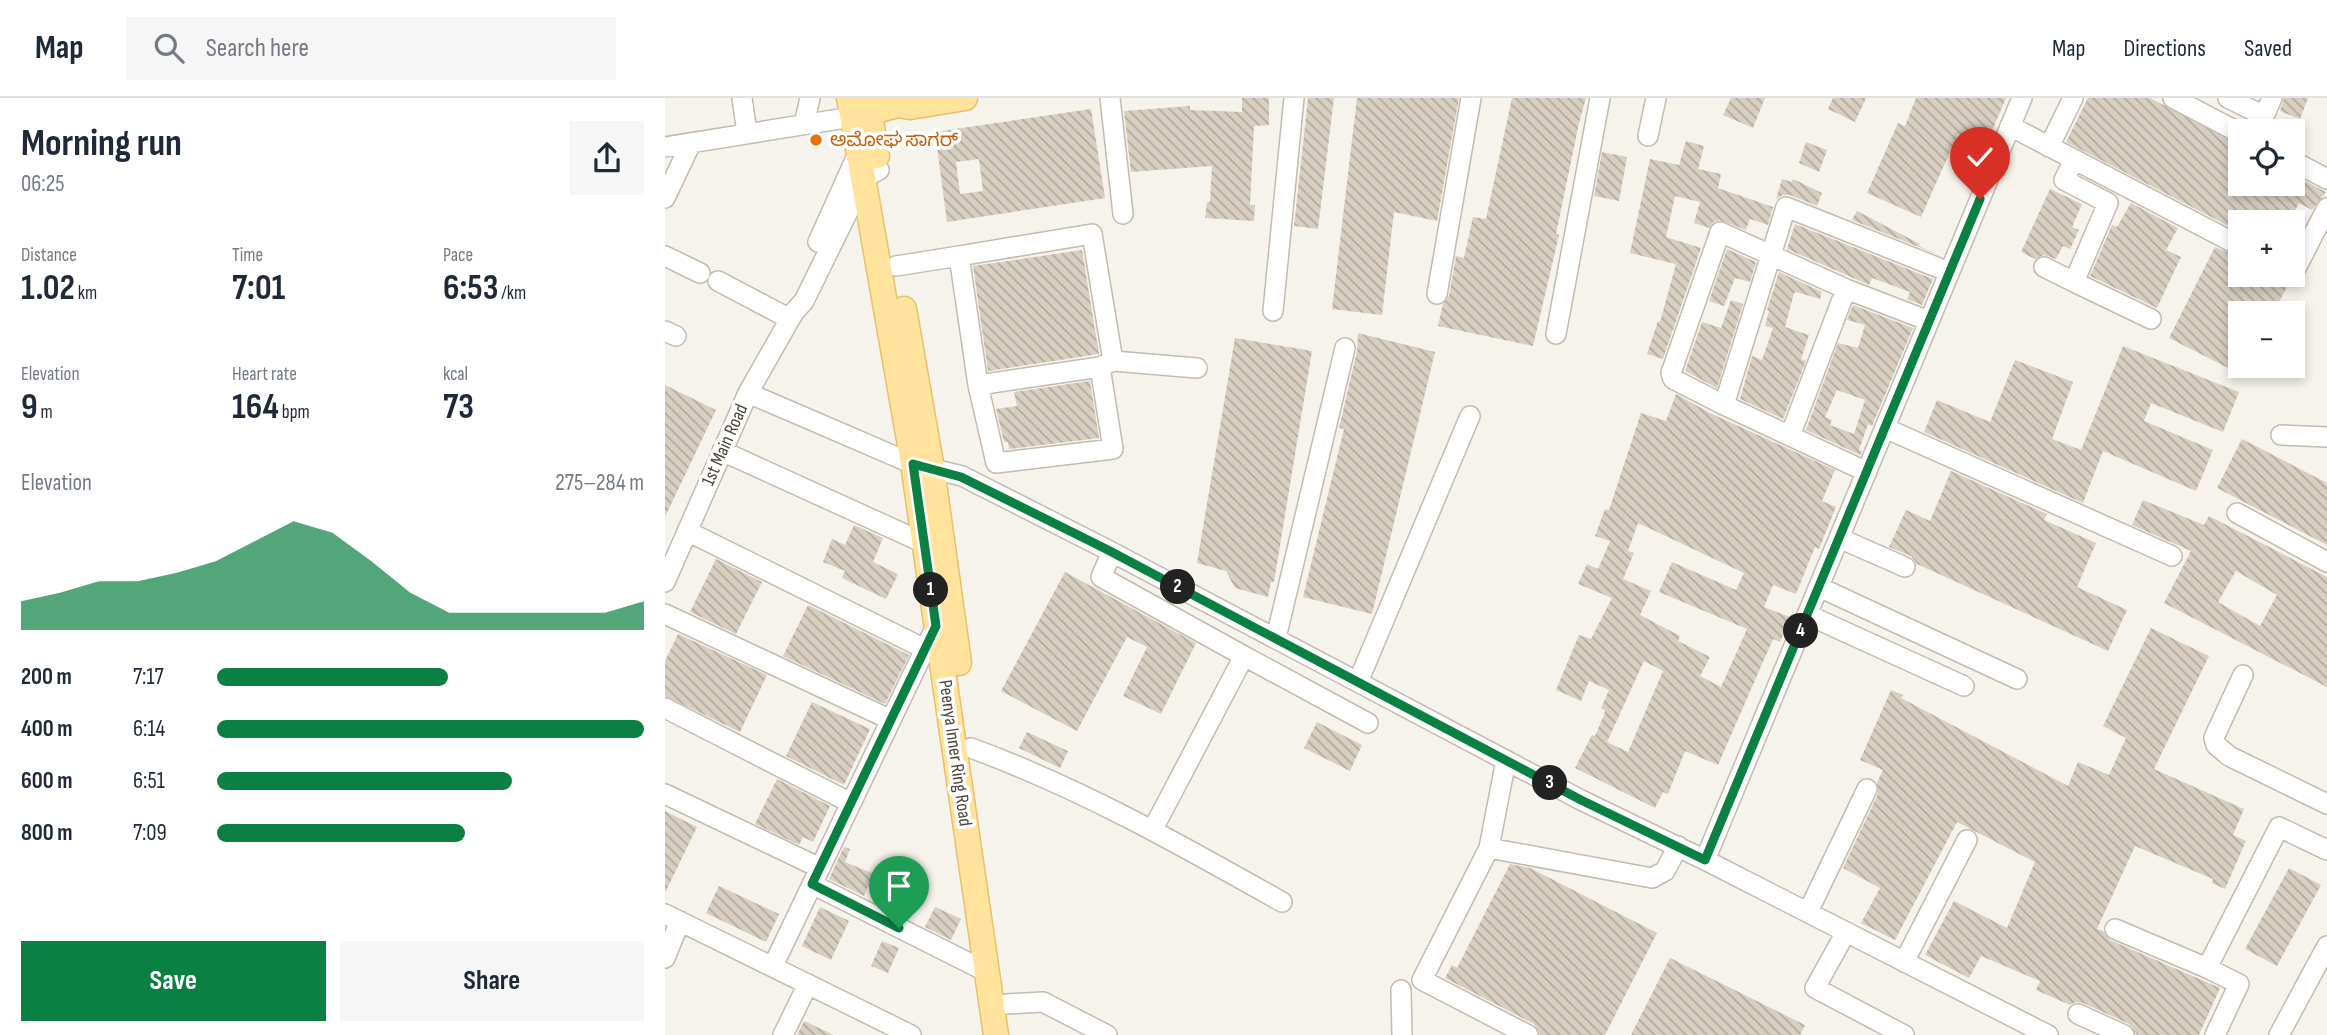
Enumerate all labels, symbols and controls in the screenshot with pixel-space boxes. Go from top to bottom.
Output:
search box [126,17,616,80]
text: Map [35,28,84,68]
icon: search [150,29,188,67]
text: Search here [206,33,309,64]
text: Map [2052,34,2085,63]
text: Directions [2123,34,2206,63]
text: Saved [2244,34,2292,63]
map controls [2228,119,2305,378]
button: locate [2228,119,2305,196]
text: Morning run [21,121,182,166]
button: share [570,121,644,195]
pin [1950,127,2010,199]
place label: ಅಮೋಘ ಸಾಗರ್ [830,129,959,152]
marker: ಅಮೋಘ ಸಾಗರ್ [808,132,824,148]
icon: check [1961,138,1999,176]
text: 06:25 [21,170,64,198]
button: + [2228,210,2305,287]
text: Distance [21,244,77,267]
text: Time [232,244,263,267]
text: Pace [443,244,473,267]
text: 1.02 [21,267,75,310]
text: 7:01 [232,267,285,310]
text: 6:53 [443,267,498,310]
text: km [75,282,97,305]
text: /km [498,282,526,305]
button: − [2228,301,2305,378]
text: Elevation [21,363,80,386]
text: Heart rate [232,363,297,386]
text: kcal [443,363,468,386]
text: 9 [21,386,38,429]
text: 164 [232,386,279,429]
text: 73 [443,386,474,429]
street label: 1st Main Road [697,400,753,490]
text: m [38,401,53,424]
text: bpm [279,401,310,424]
text: Elevation [21,469,92,497]
text: 275–284 m [555,469,644,497]
pin: 2 [1161,570,1195,604]
pin: 1 [913,573,949,608]
text: 2 [1173,575,1182,598]
text: 1 [927,578,934,601]
pin: 4 [1783,614,1819,648]
text: 4 [1796,619,1805,642]
text: 200 m [21,663,72,691]
text: 7:17 [133,663,164,691]
street label: Peenya Inner Ring Road [933,678,977,828]
text: 400 m [21,715,72,743]
text: 6:14 [133,715,165,743]
pin: 3 [1533,766,1568,800]
text: 600 m [21,767,73,795]
text: 6:51 [133,767,165,795]
text: 3 [1545,771,1554,794]
text: 800 m [21,819,73,847]
text: 7:09 [133,819,167,847]
pin [869,856,929,928]
icon: arrive [880,867,918,905]
button: Save [21,941,326,1021]
button: Share [340,941,644,1021]

